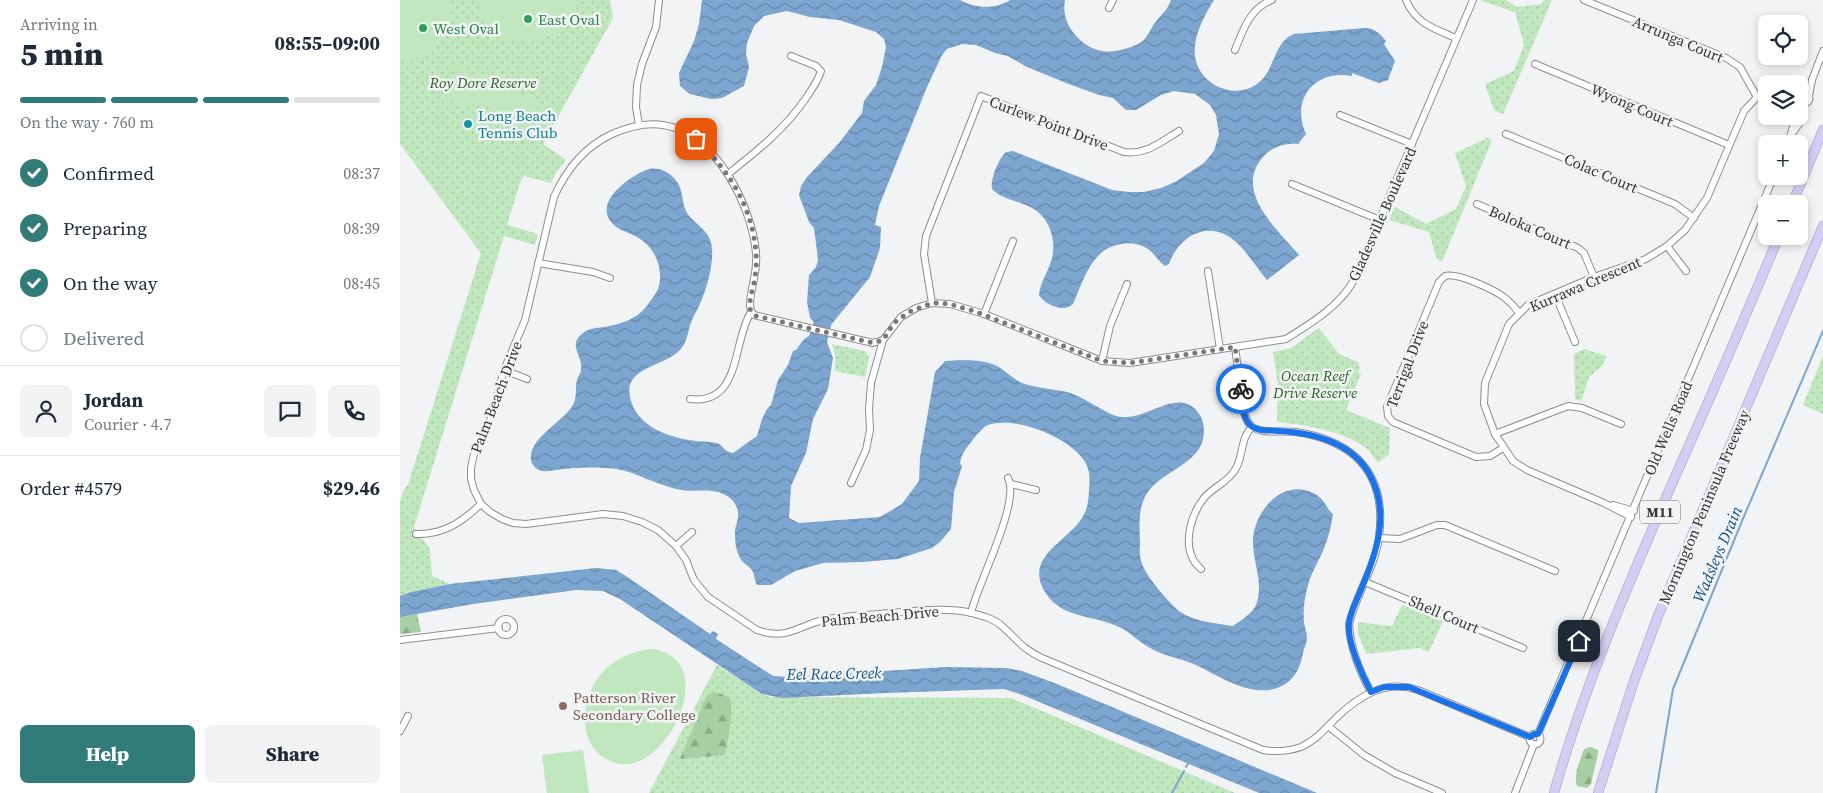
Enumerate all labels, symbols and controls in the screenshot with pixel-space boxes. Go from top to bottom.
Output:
place label: East Oval [538,9,600,30]
street label: Arrunga Court [1629,10,1727,68]
text: Arriving in [20,13,98,35]
marker: East Oval [522,13,534,25]
map controls [1758,15,1808,245]
button: locate [1758,15,1808,65]
place label: West Oval [433,18,499,39]
marker: West Oval [417,22,429,34]
text: 08:55–09:00 [275,30,380,56]
text: 5 min [20,32,103,76]
park label: Roy Dore Reserve [429,72,536,93]
button: layers [1758,75,1808,125]
street label: Wyong Court [1588,78,1677,132]
street label: Curlew Point Drive [986,91,1112,155]
place label: Long Beach Tennis Club [478,105,558,143]
text: On the way · 760 m [20,111,154,133]
marker: Long Beach Tennis Club [462,118,474,130]
pin [675,118,717,160]
icon: bag [682,125,710,153]
button: + [1758,135,1808,185]
street label: Gladesville Boulevard [1343,143,1421,284]
street label: Colac Court [1561,148,1641,198]
icon: check [20,159,48,187]
text: Confirmed [63,160,154,186]
text: 08:37 [343,162,380,184]
button: − [1758,195,1808,245]
street label: Boloka Court [1486,200,1574,254]
icon: check [20,214,48,242]
text: Preparing [63,215,147,241]
text: 08:39 [343,217,380,239]
street label: Kurrawa Crescent [1526,251,1644,317]
icon: check [20,269,48,297]
text: On the way [63,270,158,296]
text: 08:45 [343,272,380,294]
street label: Terrigal Drive [1381,317,1433,411]
text: Delivered [63,325,144,351]
street label: Palm Beach Drive [465,338,527,456]
courier [1216,364,1266,414]
park label: Ocean Reef Drive Reserve [1272,365,1357,403]
icon: bike [1227,375,1255,403]
street label: Old Wells Road [1639,377,1697,478]
button: person [20,385,72,437]
button: chat [264,385,316,437]
button: phone [328,385,380,437]
text: Jordan [84,387,143,413]
street label: Mornington Peninsula Freeway [1653,406,1755,608]
text: Courier · 4.7 [84,413,172,435]
text: Order #4579 [20,475,122,501]
text: $29.46 [323,475,380,501]
road number: M11 [1640,501,1680,524]
water label: Wadsleys Drain [1687,503,1747,605]
street label: Shell Court [1406,590,1482,638]
street label: Palm Beach Drive [820,600,940,632]
pin [1558,620,1600,662]
icon: home [1565,627,1593,655]
water label: Eel Race Creek [785,661,882,685]
place label: Patterson River Secondary College [573,687,696,725]
marker: Patterson River Secondary College [557,700,569,712]
button: Help [20,725,195,783]
button: Share [205,725,380,783]

